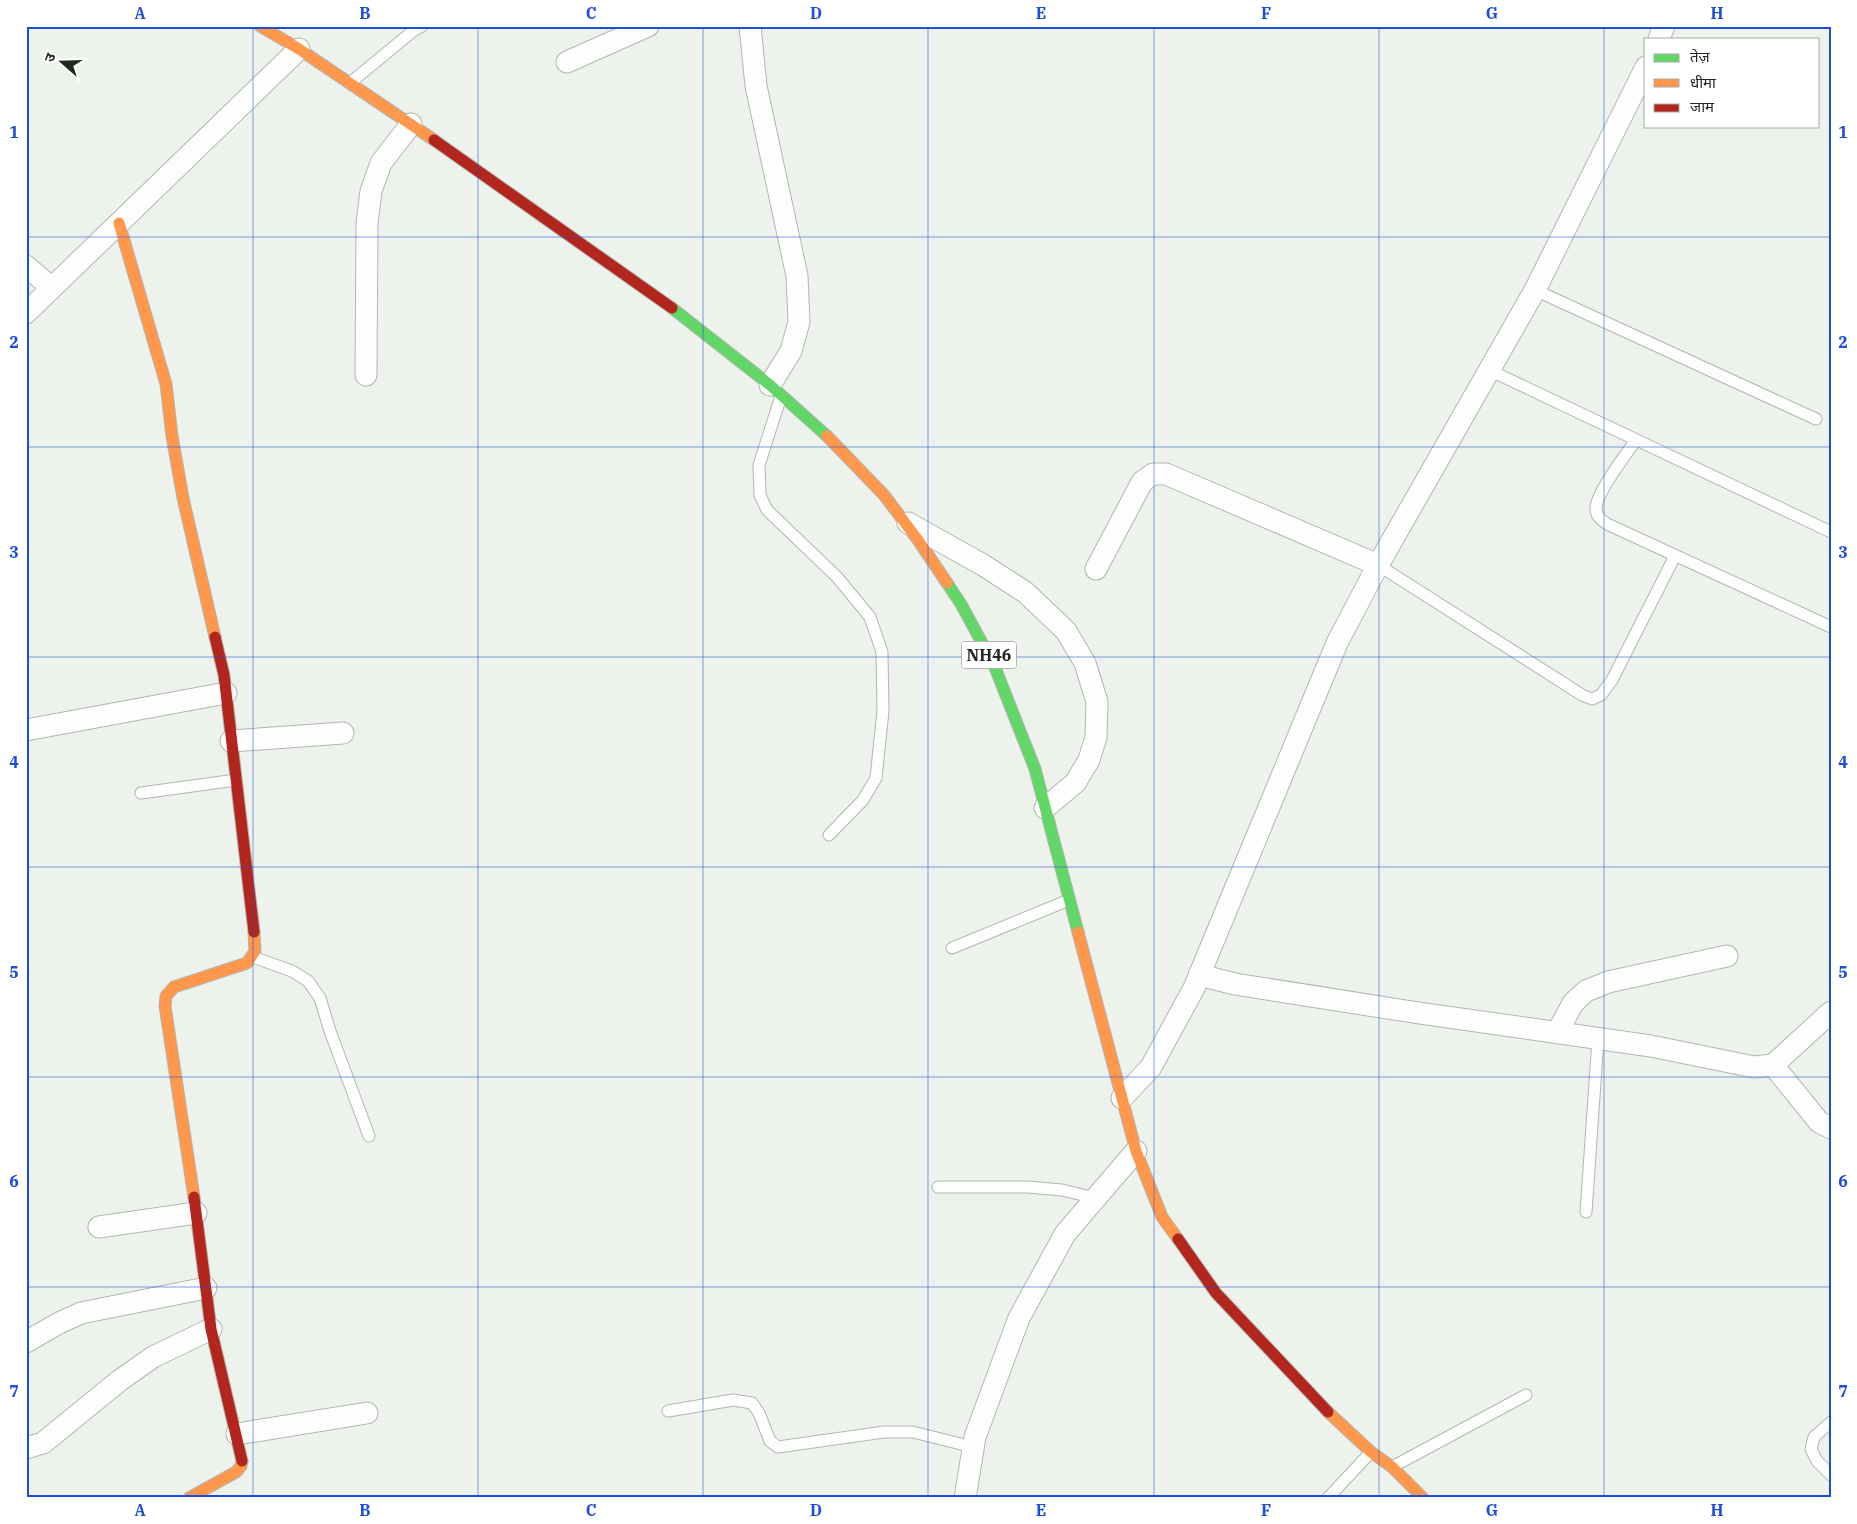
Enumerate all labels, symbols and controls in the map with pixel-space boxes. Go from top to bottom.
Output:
text: A [134,3,146,23]
text: B [359,3,371,23]
text: C [586,3,596,23]
text: D [810,3,822,23]
text: E [1036,3,1046,23]
text: F [1261,3,1271,23]
text: G [1486,3,1498,23]
text: H [1711,3,1724,23]
north arrow [38,38,88,88]
legend [1644,38,1820,128]
text: तेज़ [1690,47,1711,66]
text: उ [40,50,60,64]
text: धीमा [1690,73,1717,92]
text: जाम [1690,97,1715,116]
text: 1 [9,122,19,142]
text: 1 [1838,122,1848,142]
text: 2 [9,332,19,352]
text: 2 [1838,332,1848,352]
text: 3 [9,542,19,562]
text: 3 [1838,542,1848,562]
road number: NH46 [962,642,1016,668]
text: 4 [9,752,19,772]
text: 4 [1838,752,1848,772]
text: 5 [9,962,19,982]
text: 5 [1838,962,1848,982]
text: 6 [9,1171,19,1191]
text: 6 [1838,1171,1848,1191]
text: 7 [9,1381,19,1401]
text: 7 [1838,1381,1848,1401]
text: A [134,1500,146,1520]
text: B [359,1500,371,1520]
text: C [586,1500,596,1520]
text: D [810,1500,822,1520]
text: E [1036,1500,1046,1520]
text: F [1261,1500,1271,1520]
text: G [1486,1500,1498,1520]
text: H [1711,1500,1724,1520]

